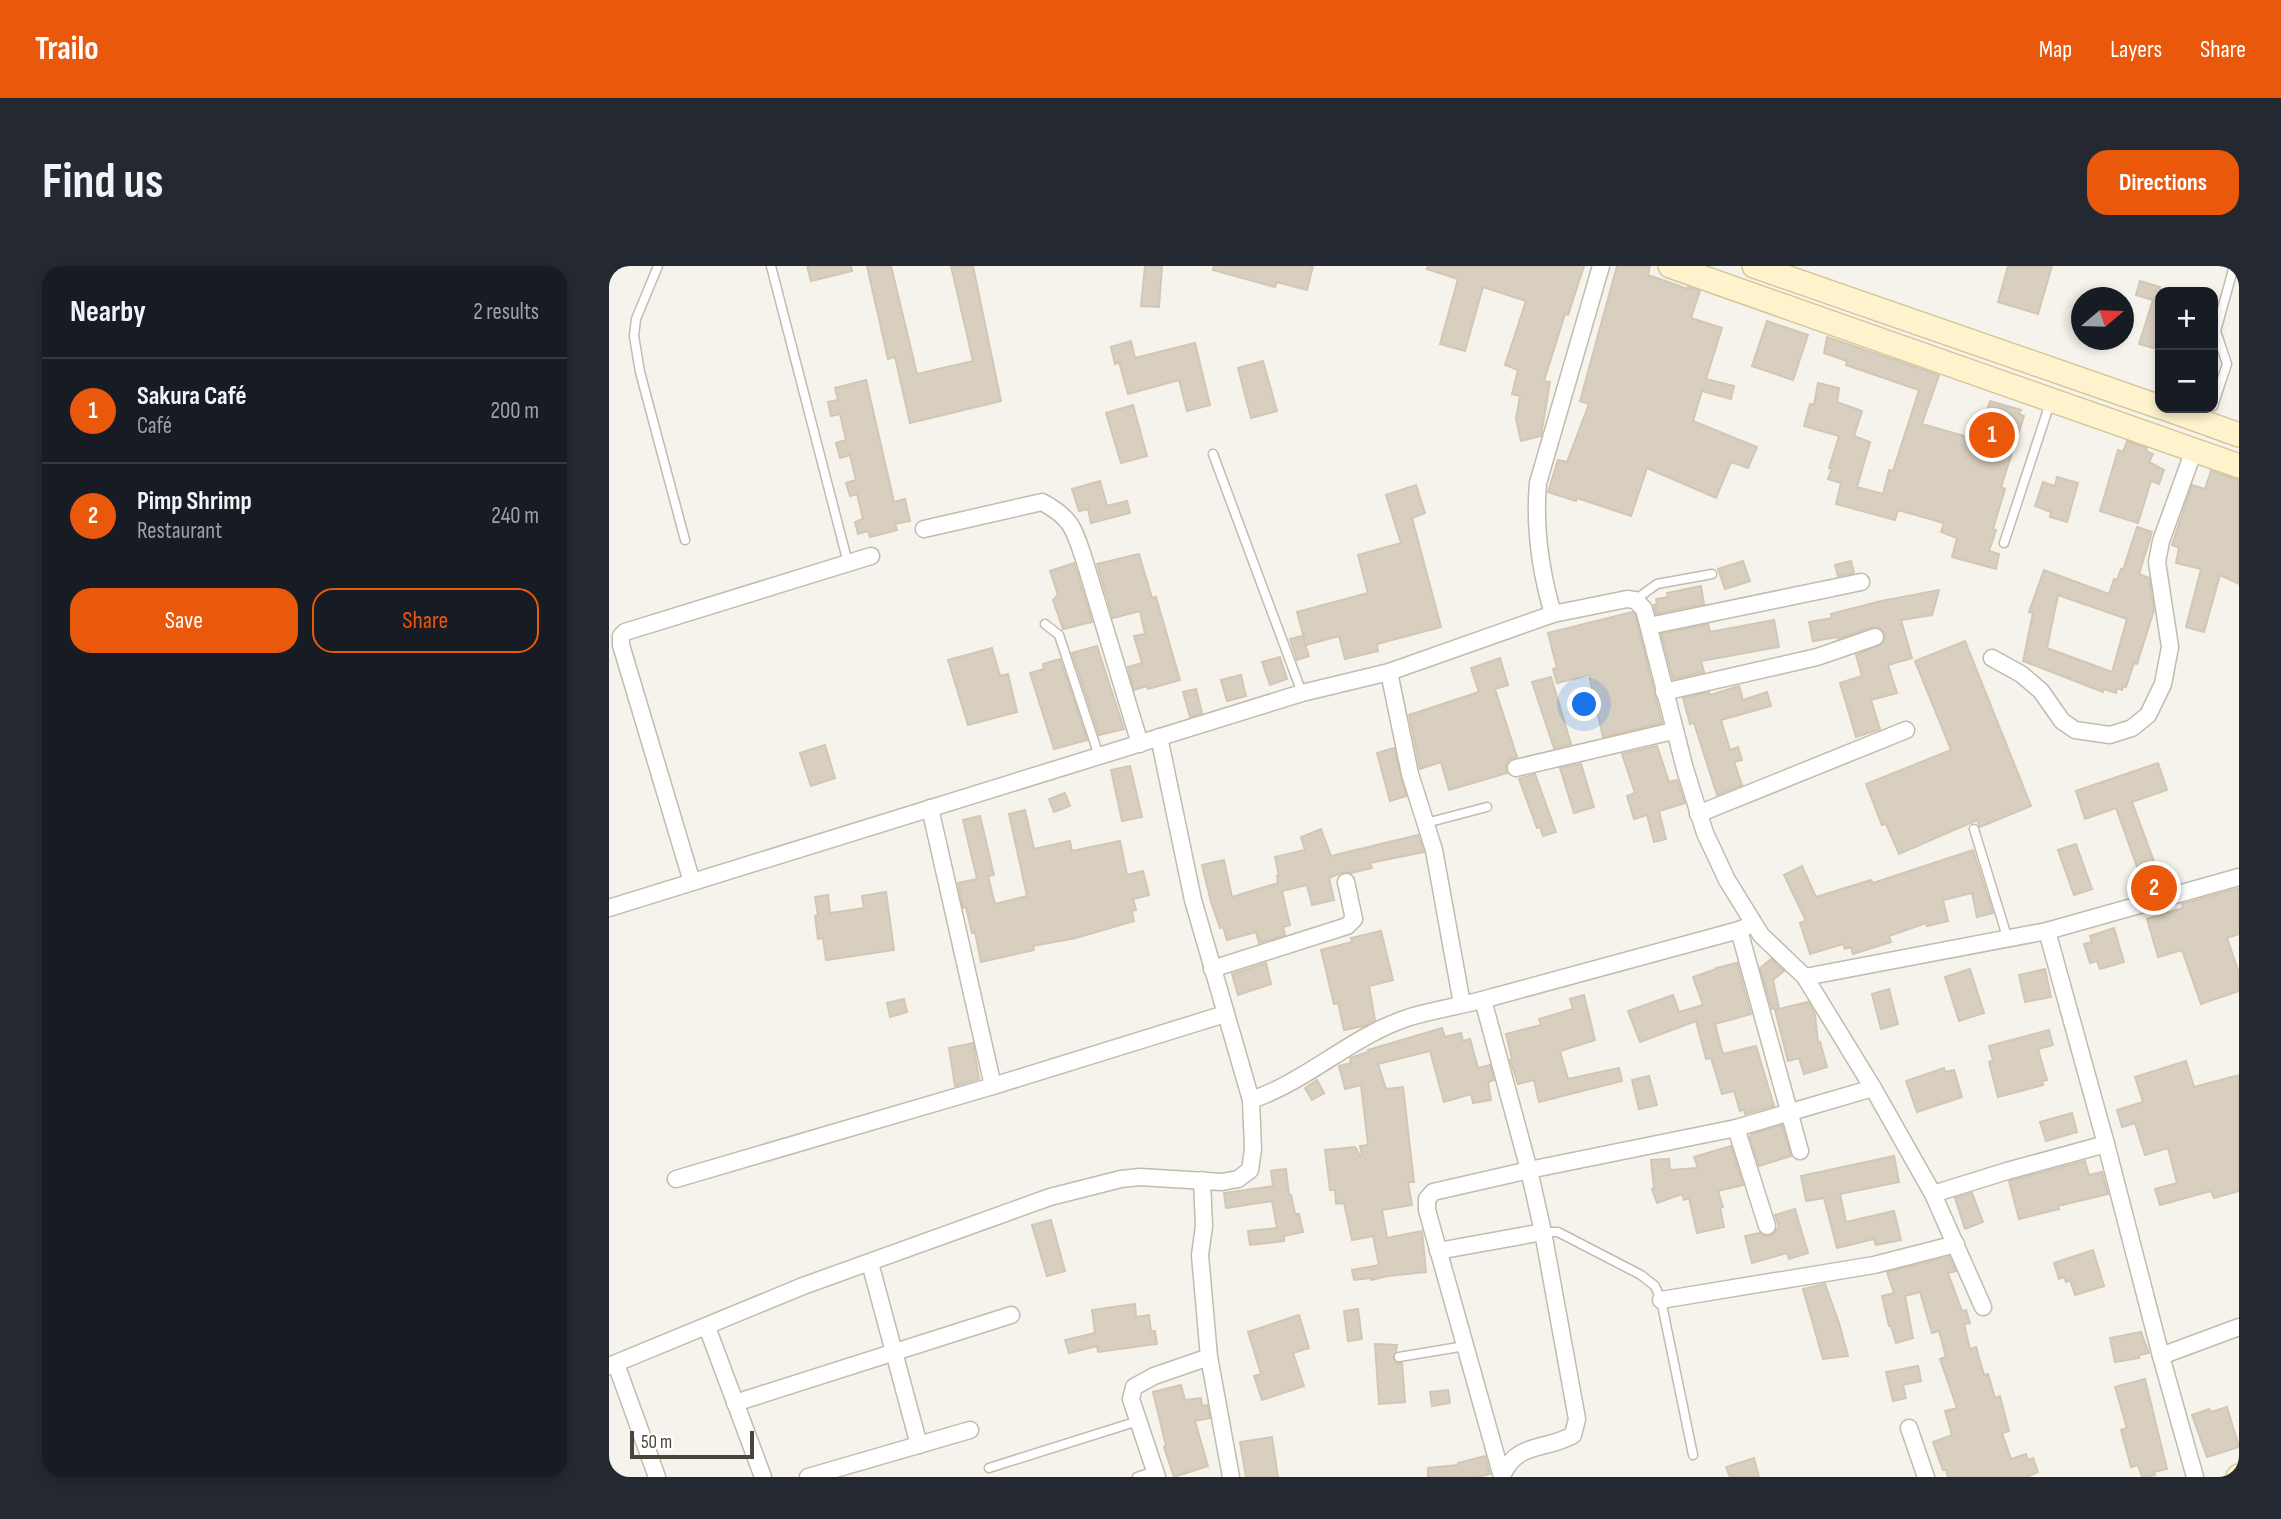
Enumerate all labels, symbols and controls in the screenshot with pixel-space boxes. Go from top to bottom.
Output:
text: Trailo [35,29,99,69]
text: Map [2039,35,2072,64]
text: Layers [2110,35,2162,64]
text: Share [2200,35,2246,64]
button: Directions [2087,150,2239,215]
text: Find us [42,153,164,212]
north arrow [2071,287,2134,350]
map controls [2155,287,2218,413]
button: + [2155,287,2218,350]
text: Nearby [70,294,146,330]
text: 2 results [473,298,539,326]
button: − [2155,350,2218,413]
text: Sakura Café [137,381,247,412]
text: 1 [88,397,98,425]
text: 200 m [491,397,539,425]
pin: 1 [1969,409,2015,461]
text: Café [137,412,172,440]
text: Pimp Shrimp [137,486,252,517]
text: 2 [88,502,98,530]
text: 240 m [491,502,539,530]
text: Restaurant [137,517,222,545]
button: Save [70,588,298,653]
button: Share [312,588,539,653]
your location [1567,687,1601,721]
pin: 2 [2131,862,2177,914]
scale bar [630,1428,754,1460]
text: 50 m [641,1431,672,1454]

